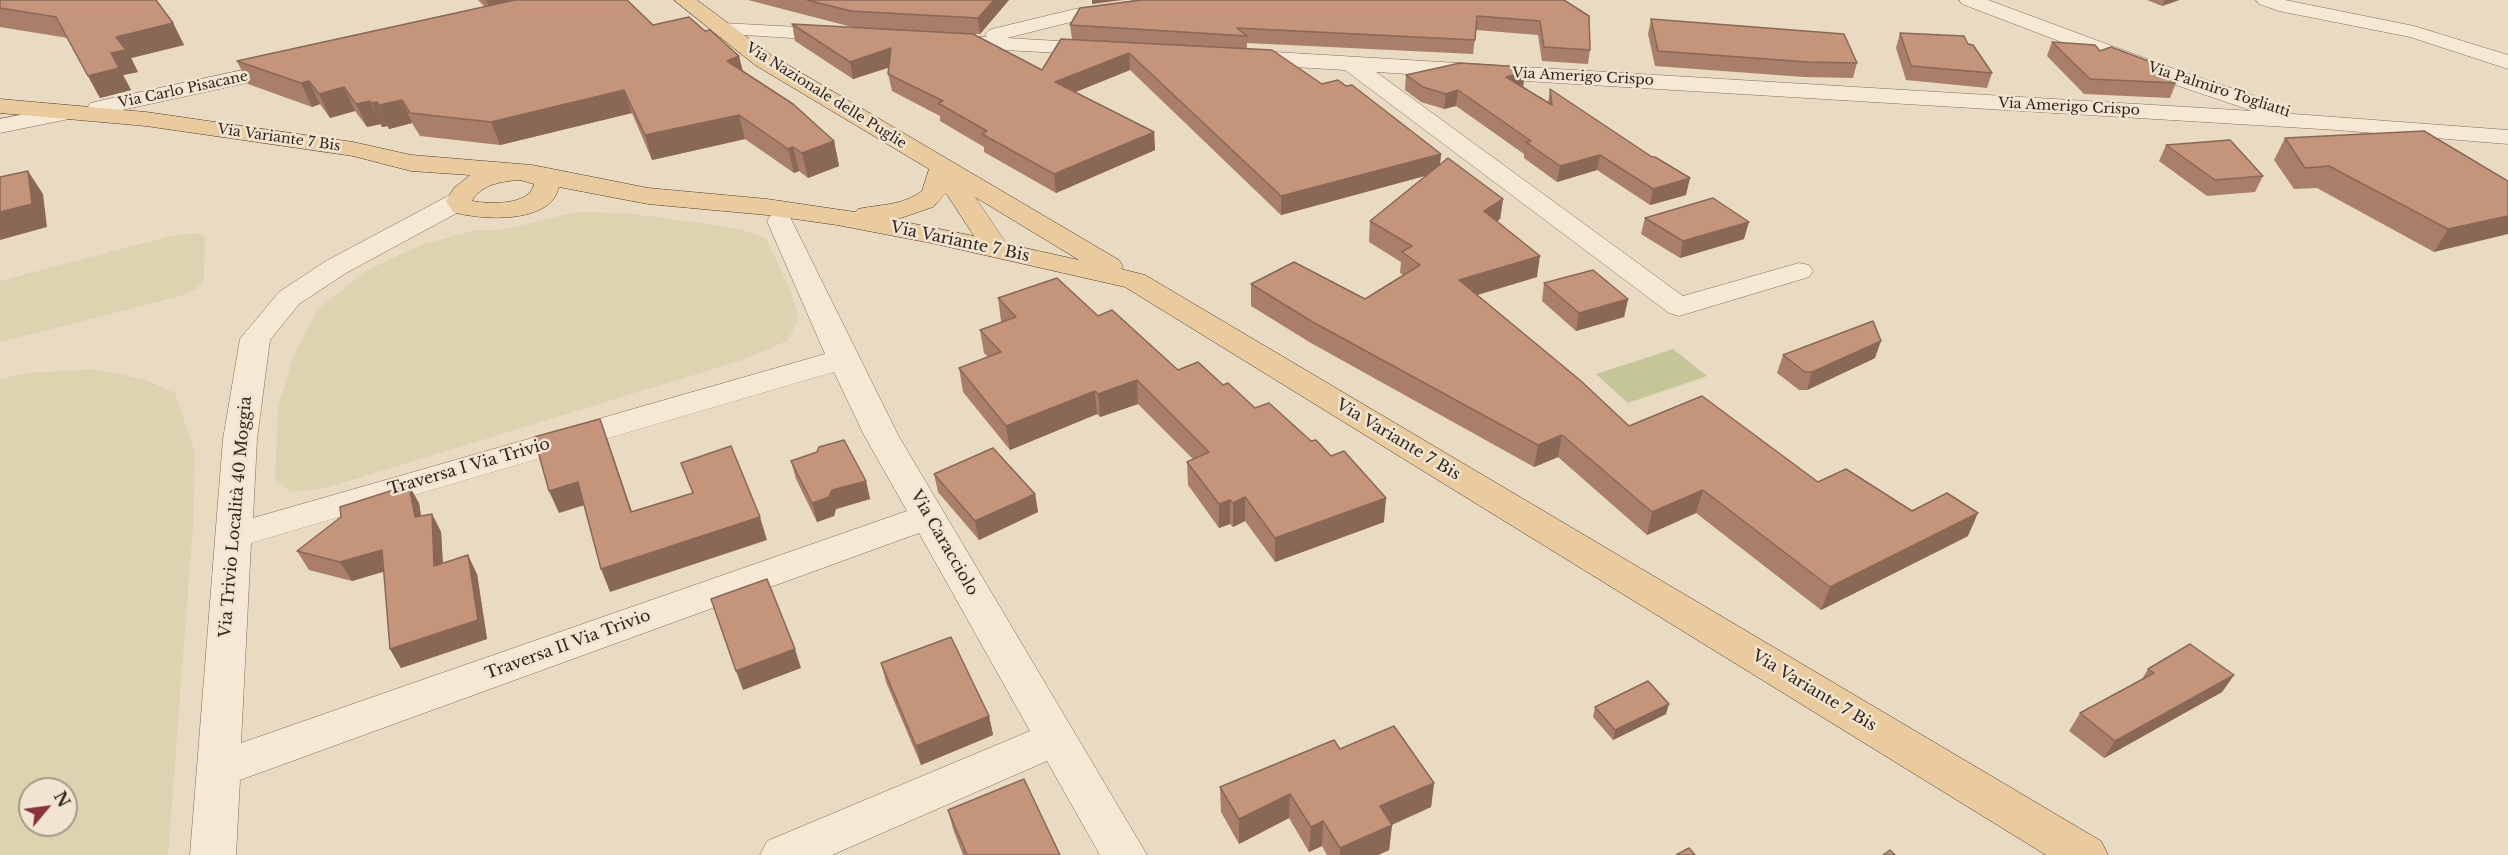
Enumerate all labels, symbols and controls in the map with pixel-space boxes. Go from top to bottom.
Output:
street label: Via Nazionale delle Puglie [743,40,909,152]
street label: Via Palmiro Togliatti [2146,59,2292,121]
street label: Via Amerigo Crispo [1512,65,1654,89]
street label: Via Carlo Pisacane [117,68,249,112]
street label: Via Amerigo Crispo [1998,95,2140,119]
street label: Via Variante 7 Bis [216,121,342,155]
street label: Via Variante 7 Bis [889,218,1031,266]
street label: Via Trivio Località 40 Moggia [216,395,256,639]
street label: Via Variante 7 Bis [1332,395,1464,485]
street label: Traversa I Via Trivio [386,435,552,499]
street label: Via Caracciolo [906,487,982,599]
street label: Traversa II Via Trivio [483,606,653,684]
street label: Via Variante 7 Bis [1748,646,1880,736]
north arrow [18,777,78,837]
text: N [50,788,74,811]

